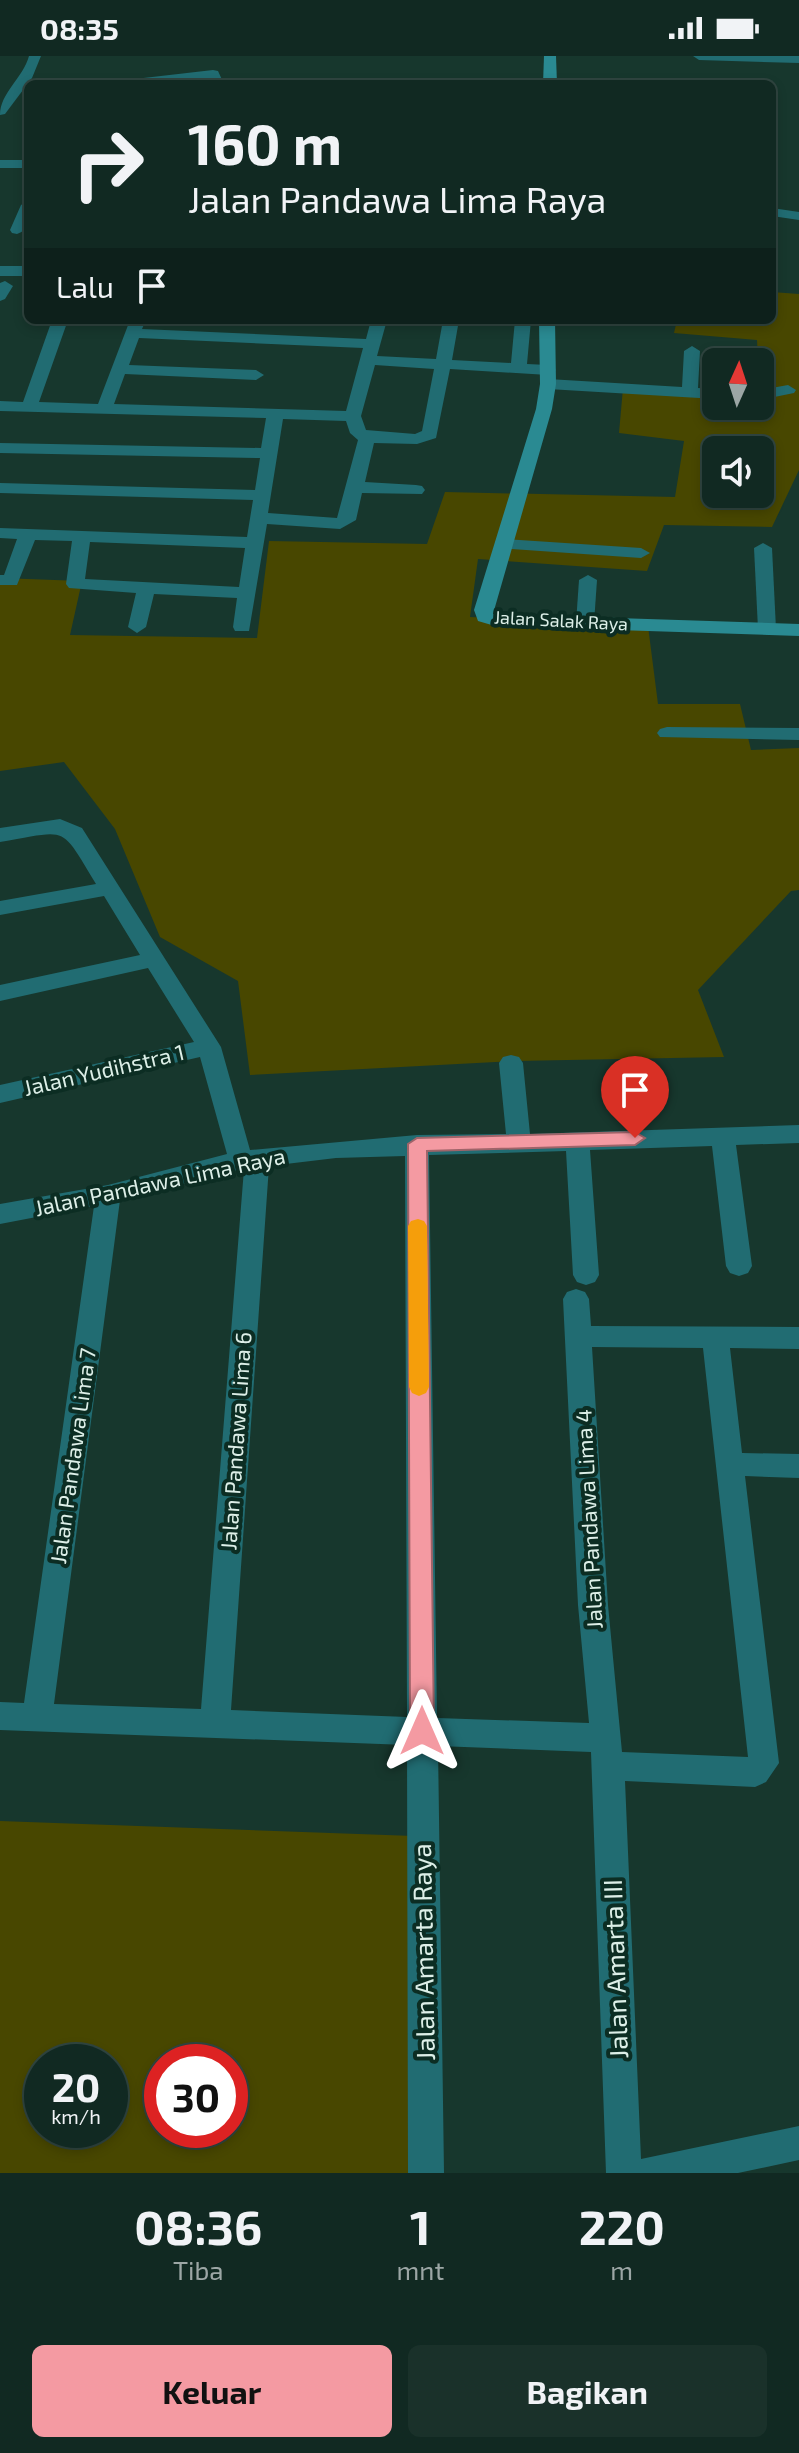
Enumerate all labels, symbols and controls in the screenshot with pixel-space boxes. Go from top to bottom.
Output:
text: 08:35 [40,10,119,46]
text: 160 m [188,109,342,176]
icon: right [56,112,160,216]
text: Jalan Pandawa Lima Raya [188,177,606,220]
icon: arrive [130,264,174,308]
text: Lalu [56,268,114,304]
north arrow [702,348,774,420]
map controls [702,348,774,508]
button: sound [702,436,774,508]
street label: Jalan Salak Raya [493,606,629,634]
street label: Jalan Yudihstra 1 [21,1038,187,1100]
pin [601,1056,669,1138]
icon: arrive [613,1068,657,1112]
street label: Jalan Pandawa Lima Raya [32,1142,288,1220]
street label: Jalan Pandawa Lima 6 [214,1331,256,1551]
street label: Jalan Pandawa Lima 7 [44,1346,100,1565]
street label: Jalan Pandawa Lima 4 [569,1409,607,1630]
position arrow [380,1689,464,1773]
street label: Jalan Amarta Raya [405,1843,440,2061]
street label: Jalan Amarta III [596,1879,633,2059]
speed limit sign: 30 [144,2044,248,2148]
text: 20 [52,2062,100,2110]
text: km/h [51,2104,101,2128]
text: 08:36 [134,2197,262,2255]
text: 1 [410,2197,431,2255]
text: 220 [579,2197,665,2255]
text: Tiba [173,2254,224,2285]
text: mnt [397,2254,444,2285]
text: m [610,2254,633,2285]
button: Keluar [32,2345,392,2437]
button: Bagikan [408,2345,767,2437]

